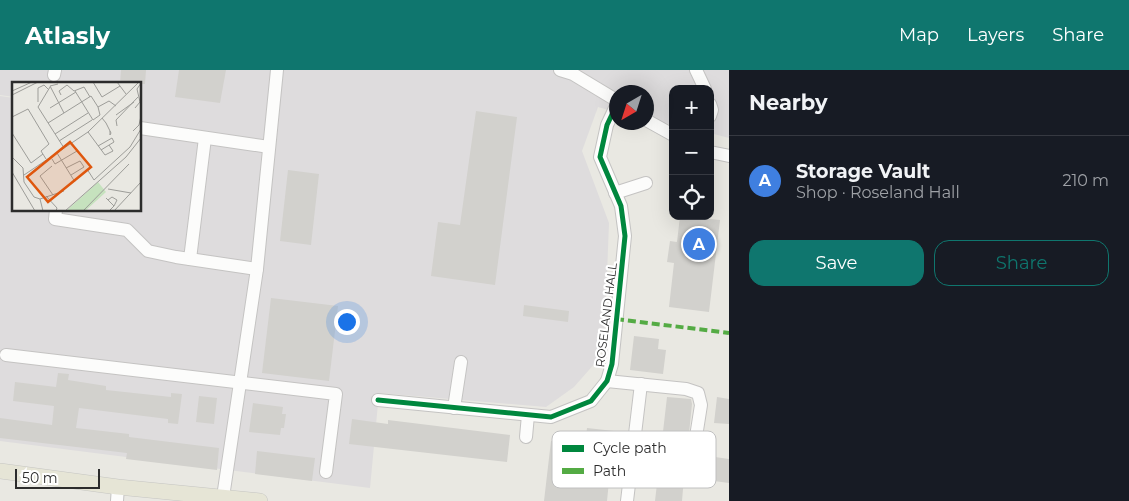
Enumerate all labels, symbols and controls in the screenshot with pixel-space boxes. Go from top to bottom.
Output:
text: Atlasly [25,21,110,50]
text: Map [899,24,939,46]
text: Layers [967,24,1024,46]
text: Share [1052,24,1104,46]
inset map [12,82,141,211]
north arrow [609,85,654,130]
map controls [669,85,714,220]
button: + [669,85,714,130]
text: Nearby [749,90,828,115]
button: − [669,130,714,175]
text: Storage Vault [796,160,930,183]
text: A [759,171,771,190]
text: 210 m [1062,171,1109,190]
button: locate [669,175,714,220]
text: Shop · Roseland Hall [796,183,960,202]
pin: A [683,225,715,263]
button: Save [749,240,924,286]
button: Share [934,240,1109,286]
street label: ROSELAND HALL [592,262,620,368]
your location [334,309,360,335]
legend [552,431,716,488]
text: Cycle path [593,439,667,457]
text: Path [593,462,626,480]
scale bar [15,466,100,489]
text: 50 m [22,469,58,487]

